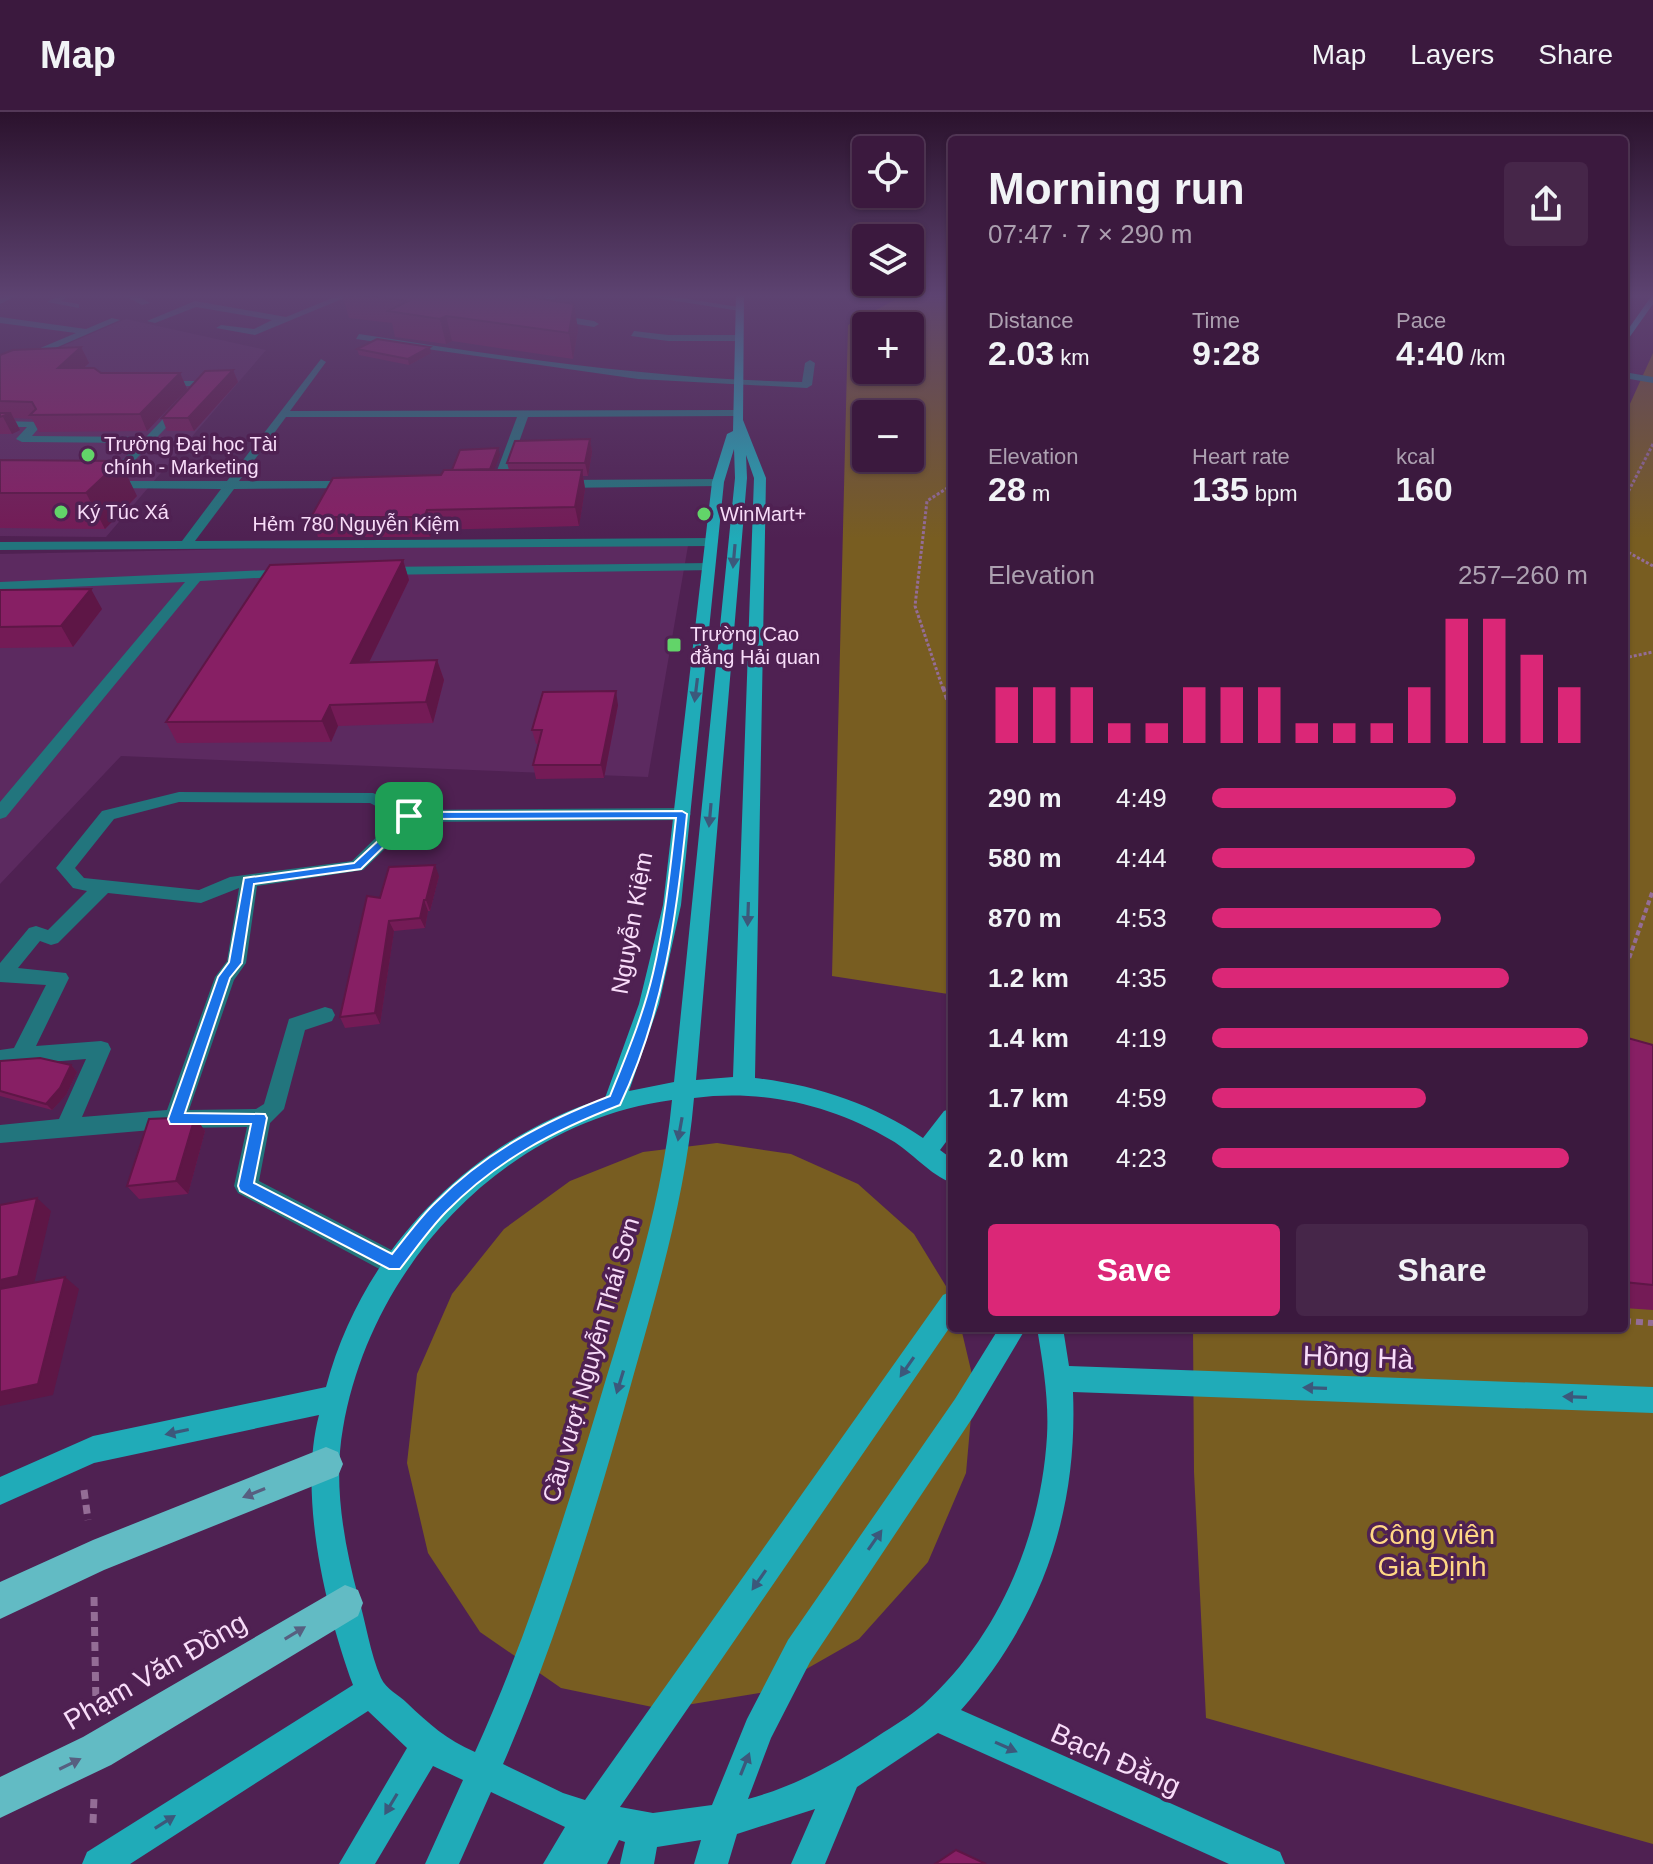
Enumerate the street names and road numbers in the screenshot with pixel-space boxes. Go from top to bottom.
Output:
street label: Hẻm 780 Nguyễn Kiệm [253,513,459,535]
street label: Nguyễn Kiệm [606,850,657,996]
street label: Cầu vượt Nguyễn Thái Sơn [537,1214,644,1505]
street label: Hồng Hà [1302,1340,1414,1375]
street label: Phạm Văn Đồng [59,1607,252,1736]
street label: Bạch Đằng [1046,1717,1185,1802]

